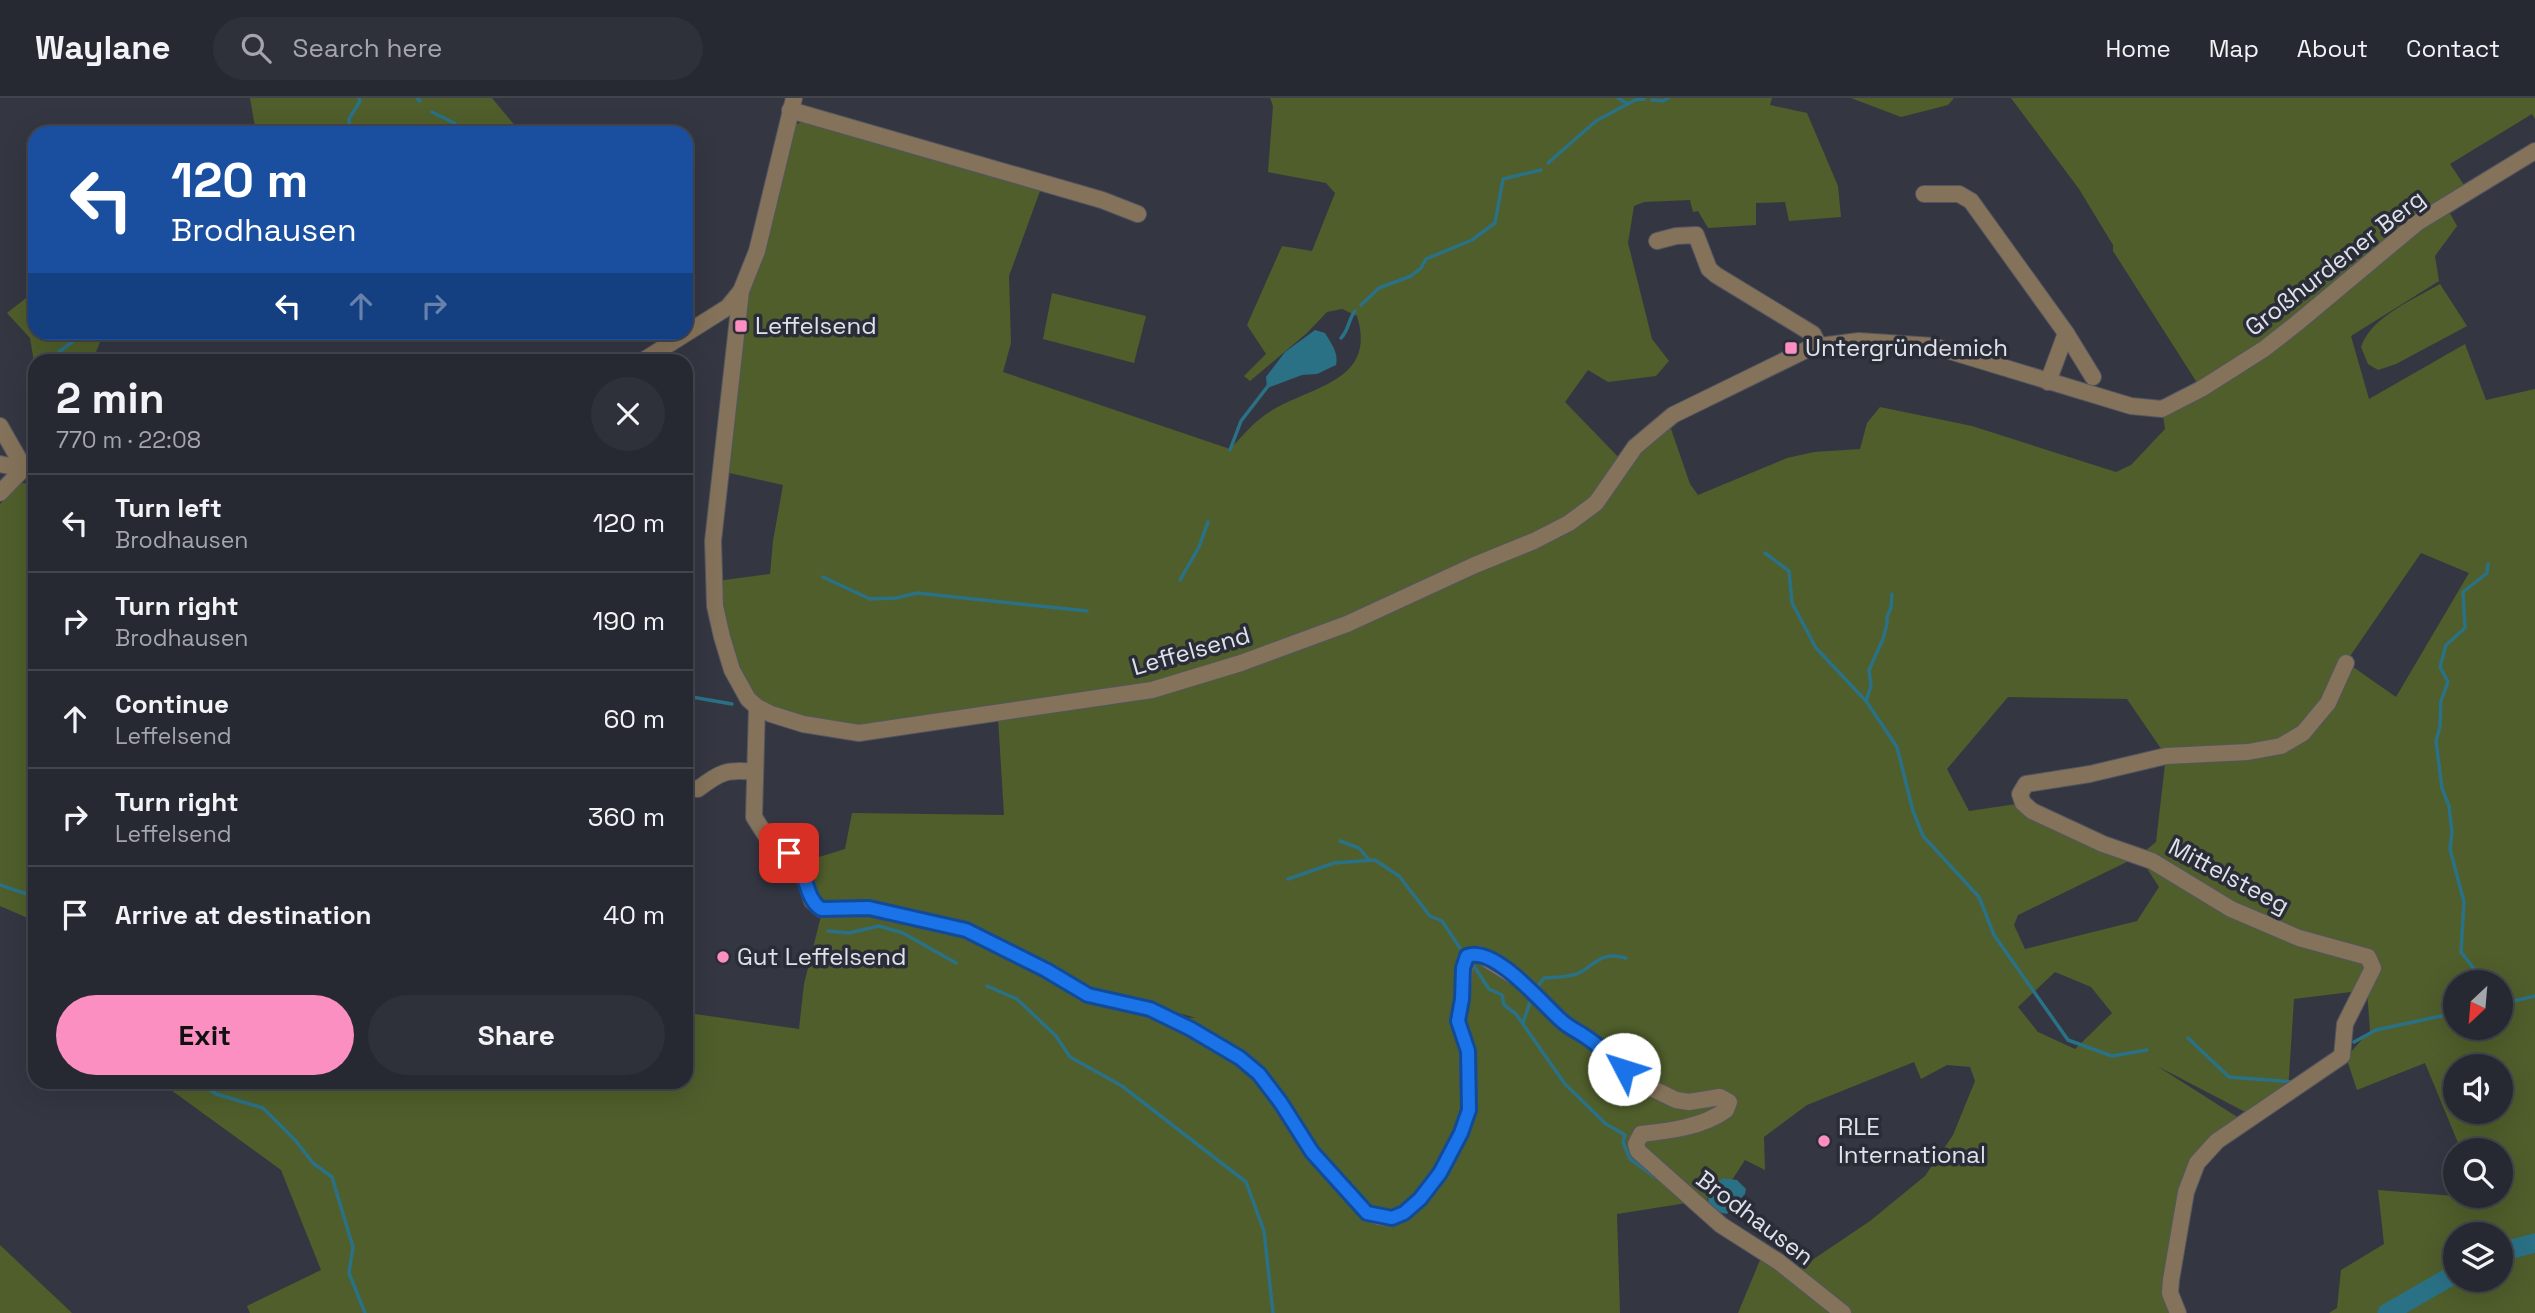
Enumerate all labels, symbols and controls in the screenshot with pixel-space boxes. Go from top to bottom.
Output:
search box [213,17,703,80]
text: Waylane [35,27,171,69]
icon: search [237,29,275,67]
text: Search here [293,31,442,65]
text: Home [2105,33,2171,64]
text: Map [2209,33,2259,64]
text: About [2297,33,2368,64]
text: Contact [2406,33,2500,64]
text: 120 m [171,149,308,211]
icon: left [56,154,147,245]
street label: Großhurdener Berg [2238,183,2431,343]
text: Brodhausen [171,210,357,250]
icon: left [269,287,307,325]
icon: ahead [342,287,380,325]
icon: right [415,287,453,325]
place label: Leffelsend [755,310,877,341]
marker: Leffelsend [733,318,749,334]
place label: Untergründemich [1805,332,2008,363]
marker: Untergründemich [1783,340,1799,356]
text: 2 min [56,372,165,425]
button: close [591,377,665,451]
text: 770 m · 22:08 [56,425,201,455]
text: Turn left [115,491,222,525]
icon: left [56,504,94,542]
text: 120 m [593,506,665,540]
text: Brodhausen [115,525,248,555]
text: Turn right [115,589,239,623]
icon: right [56,602,94,640]
text: 190 m [593,604,665,638]
street label: Leffelsend [1128,619,1254,682]
text: Brodhausen [115,623,248,653]
text: Continue [115,687,229,721]
icon: ahead [56,700,94,738]
text: 60 m [603,702,665,736]
text: Leffelsend [115,721,232,751]
text: Turn right [115,785,239,819]
icon: right [56,798,94,836]
text: 360 m [588,800,665,834]
text: Leffelsend [115,819,232,849]
pin [759,823,819,883]
street label: Mittelsteeg [2164,831,2295,920]
icon: arrive [770,834,808,872]
icon: arrive [56,896,94,934]
text: Arrive at destination [115,898,372,932]
text: 40 m [603,898,665,932]
place label: Gut Leffelsend [737,941,906,972]
marker: Gut Leffelsend [715,949,731,965]
north arrow [2443,970,2513,1040]
map controls [2443,970,2513,1292]
button: Exit [56,995,354,1075]
button: Share [368,995,665,1075]
position arrow [1587,1032,1661,1106]
button: sound [2443,1054,2513,1124]
place label: RLE International [1838,1111,1986,1170]
marker: RLE International [1816,1133,1832,1149]
button: search [2443,1138,2513,1208]
street label: Brodhausen [1690,1163,1820,1272]
button: layers [2443,1222,2513,1292]

